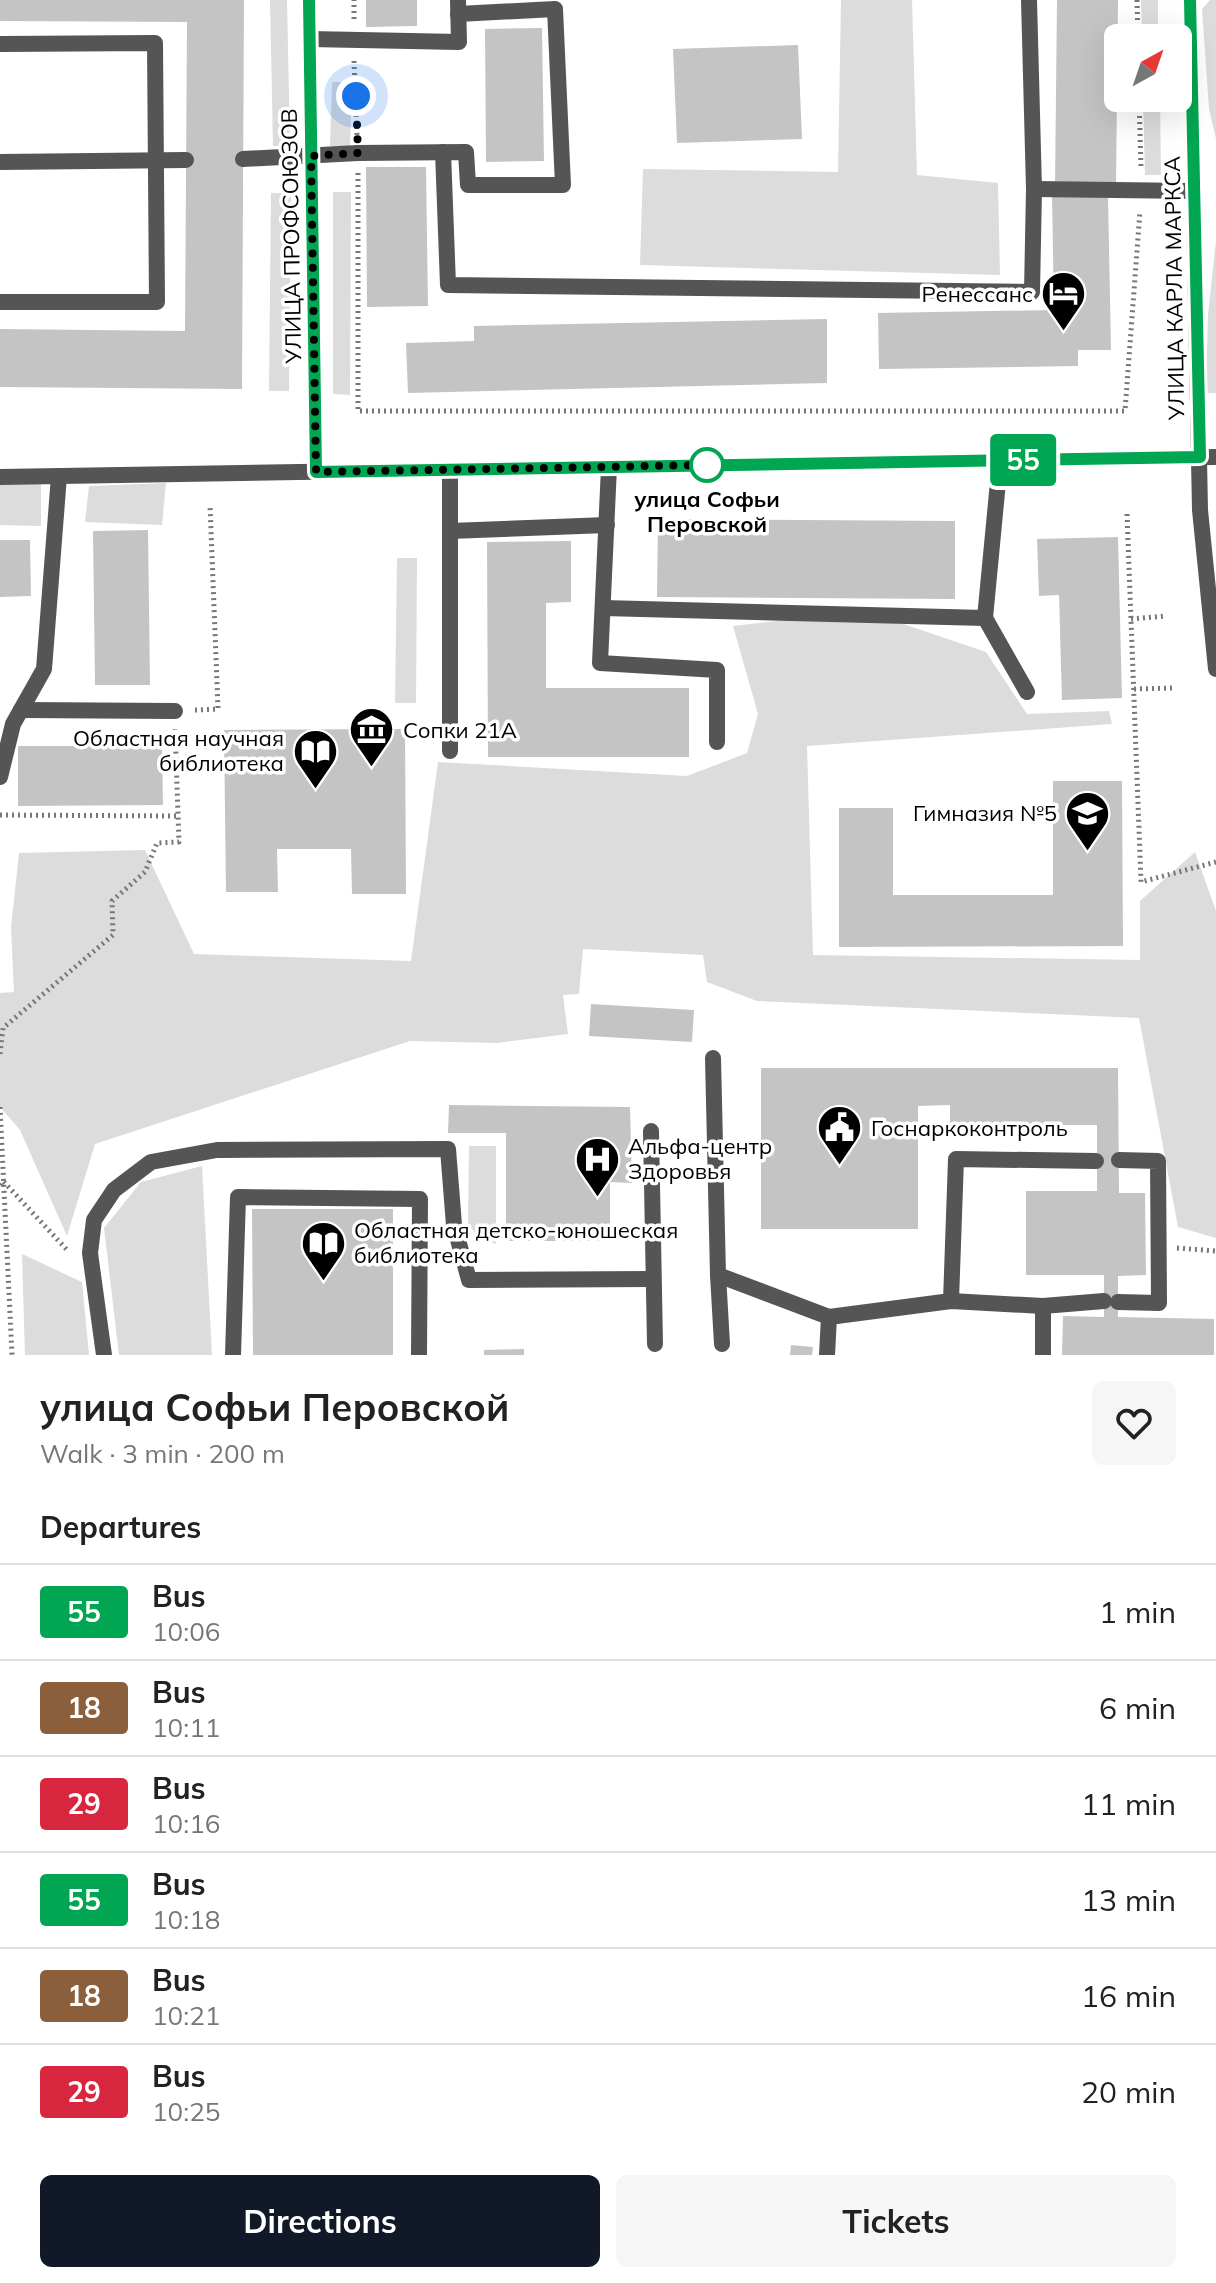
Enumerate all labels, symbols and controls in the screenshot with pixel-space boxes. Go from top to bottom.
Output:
north arrow [1104,24,1192,112]
map controls [1104,24,1192,112]
your location [336,76,376,116]
street label: УЛИЦА ПРОФСОЮЗОВ [275,108,307,365]
street label: УЛИЦА КАРЛА МАРКСА [1158,156,1190,421]
hotel icon: Ренессанс [1040,270,1088,333]
place label: Ренессанс [922,280,1033,308]
line badge: 55 [987,434,1059,486]
text: 55 [1006,442,1040,477]
marker: улица Софьи Перовской [690,448,724,482]
place label: улица Софьи Перовской [634,485,780,538]
museum icon: Сопки 21А [348,706,396,769]
place label: Сопки 21А [403,716,517,744]
place label: Областная научная библиотека [73,724,284,777]
library icon: Областная научная библиотека [291,727,339,790]
school or university icon: Гимназия №5 [1064,789,1112,852]
place label: Гимназия №5 [913,799,1057,827]
public building icon: Госнаркоконтроль [816,1104,864,1167]
place label: Госнаркоконтроль [871,1114,1068,1142]
place label: Альфа-центр Здоровья [628,1132,772,1185]
hospital icon: Альфа-центр Здоровья [573,1135,621,1198]
place label: Областная детско-юношеская библиотека [354,1216,678,1269]
library icon: Областная детско-юношеская библиотека [299,1219,347,1282]
button: heart [1092,1381,1176,1465]
text: улица Софьи Перовской [40,1383,509,1431]
text: Walk · 3 min · 200 m [40,1437,285,1470]
text: Departures [40,1508,201,1546]
text: Bus [152,1577,206,1615]
text: 1 min [1099,1593,1176,1631]
text: 55 [67,1594,101,1629]
text: 10:06 [152,1615,220,1648]
text: Bus [152,1673,206,1711]
text: 6 min [1099,1689,1176,1727]
text: 18 [67,1690,101,1725]
text: 10:11 [152,1711,220,1744]
text: Bus [152,1769,206,1807]
text: 11 min [1081,1785,1176,1823]
text: 29 [67,1786,101,1821]
text: 10:16 [152,1807,220,1840]
text: Bus [152,1865,206,1903]
text: 13 min [1081,1881,1176,1919]
text: 55 [67,1882,101,1917]
text: 10:18 [152,1903,220,1936]
text: Bus [152,1961,206,1999]
text: 16 min [1081,1977,1176,2015]
text: 18 [67,1978,101,2013]
text: 10:21 [152,1999,220,2032]
text: Bus [152,2057,206,2095]
text: 20 min [1081,2073,1176,2111]
text: 29 [67,2074,101,2109]
text: 10:25 [152,2095,220,2128]
button: Directions [40,2175,600,2267]
button: Tickets [616,2175,1176,2267]

